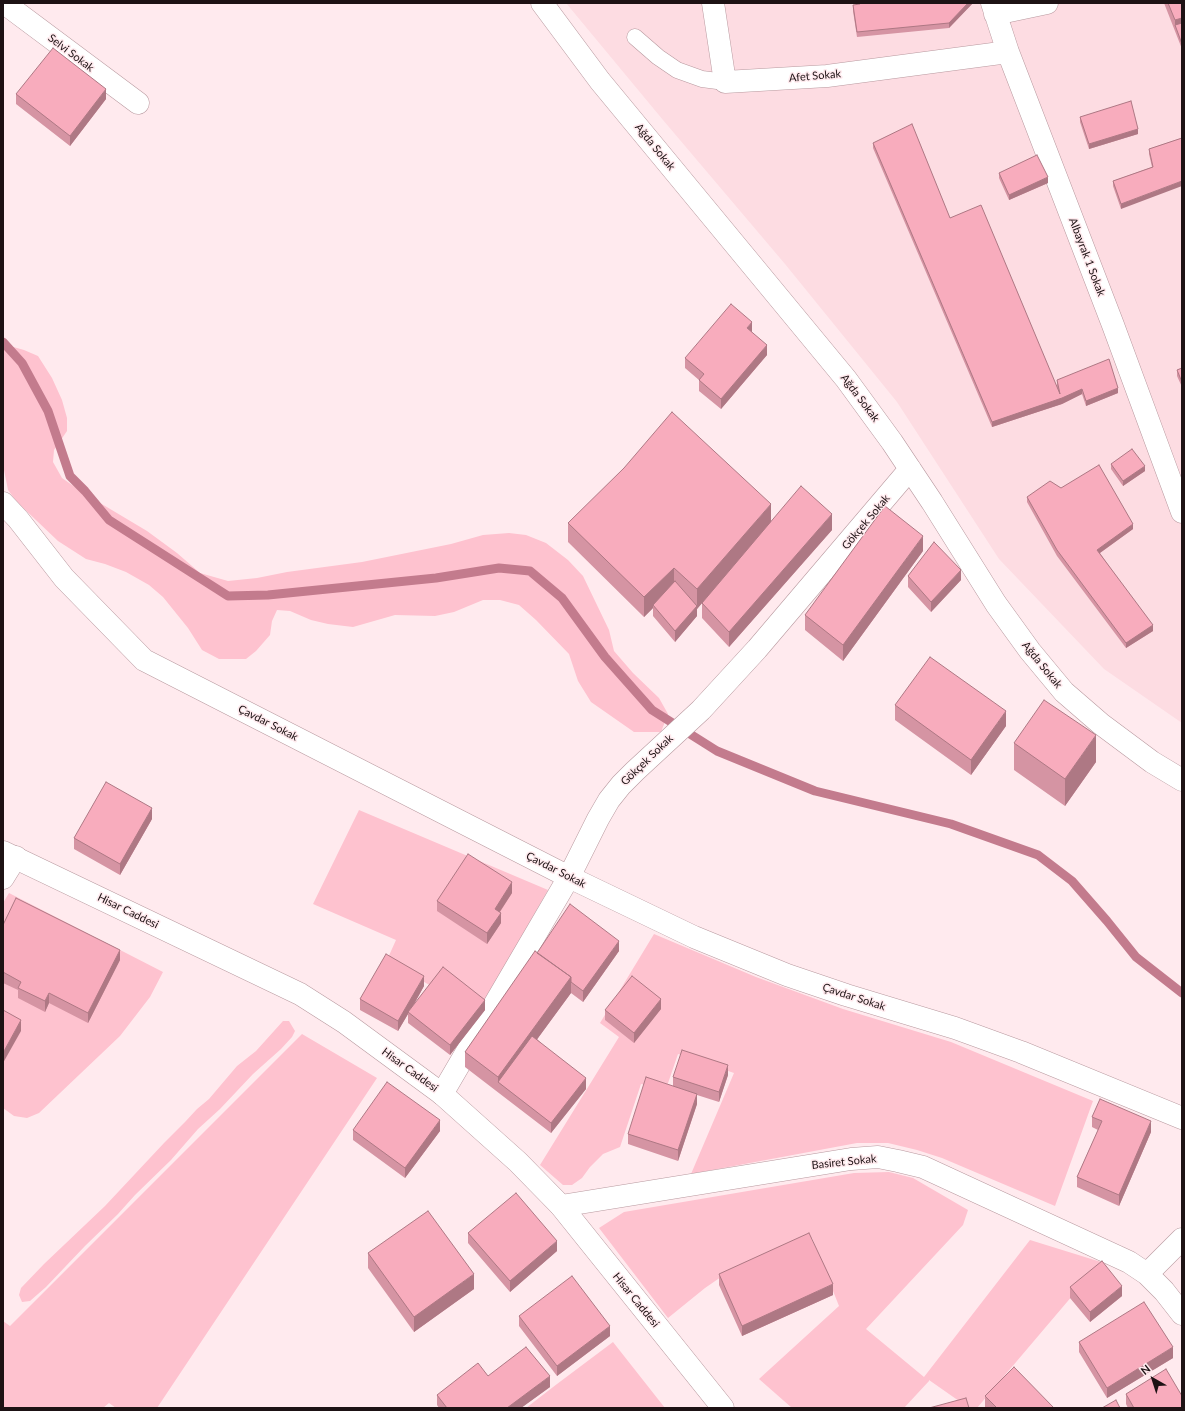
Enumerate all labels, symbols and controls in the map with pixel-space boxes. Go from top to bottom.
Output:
street label: Selvi Sokak [45,31,97,75]
street label: Afet Sokak [788,67,842,85]
street label: Ağda Sokak [632,121,678,173]
street label: Albayrak 1 Sokak [1066,216,1108,298]
street label: Ağda Sokak [838,372,882,424]
street label: Gökçek Sokak [839,492,893,552]
street label: Ağda Sokak [1019,639,1065,691]
street label: Çavdar Sokak [236,702,300,744]
street label: Gökçek Sokak [618,732,676,788]
street label: Çavdar Sokak [524,849,588,891]
street label: Hisar Caddesi [95,891,161,931]
street label: Çavdar Sokak [821,981,887,1013]
street label: Hisar Caddesi [379,1045,441,1095]
street label: Basiret Sokak [811,1152,877,1172]
street label: Hisar Caddesi [610,1270,662,1330]
north arrow [1133,1359,1173,1399]
text: N [1138,1362,1153,1377]

